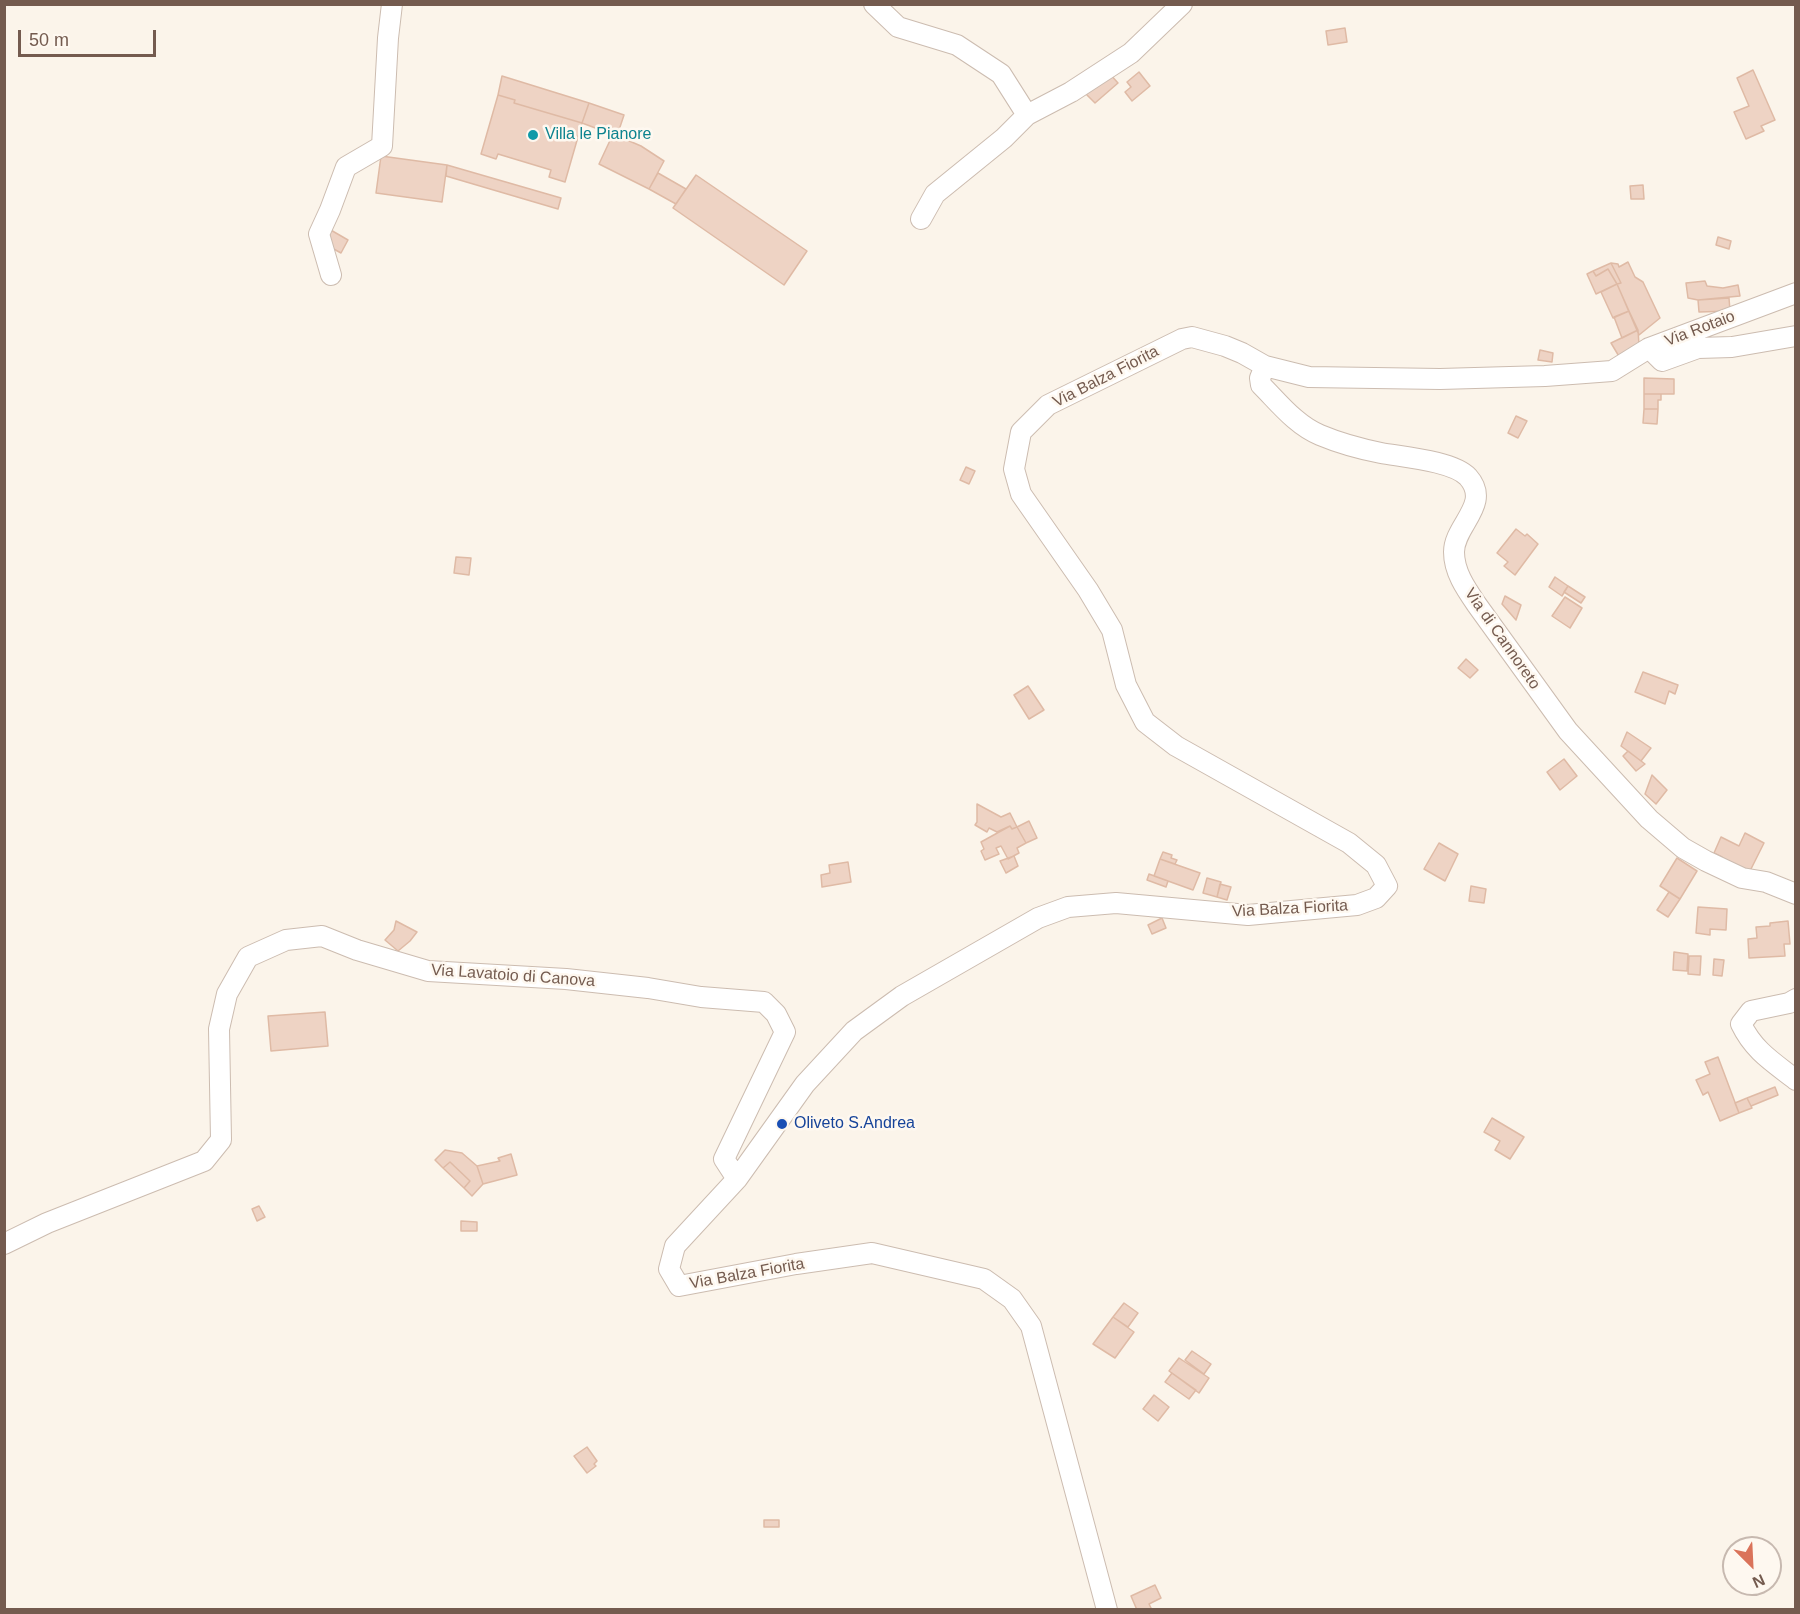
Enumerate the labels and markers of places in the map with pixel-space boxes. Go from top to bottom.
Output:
place label: Villa le Pianore [545,125,651,145]
marker: Villa le Pianore [526,128,540,142]
place label: Oliveto S.Andrea [794,1114,915,1134]
marker: Oliveto S.Andrea [775,1117,789,1131]

